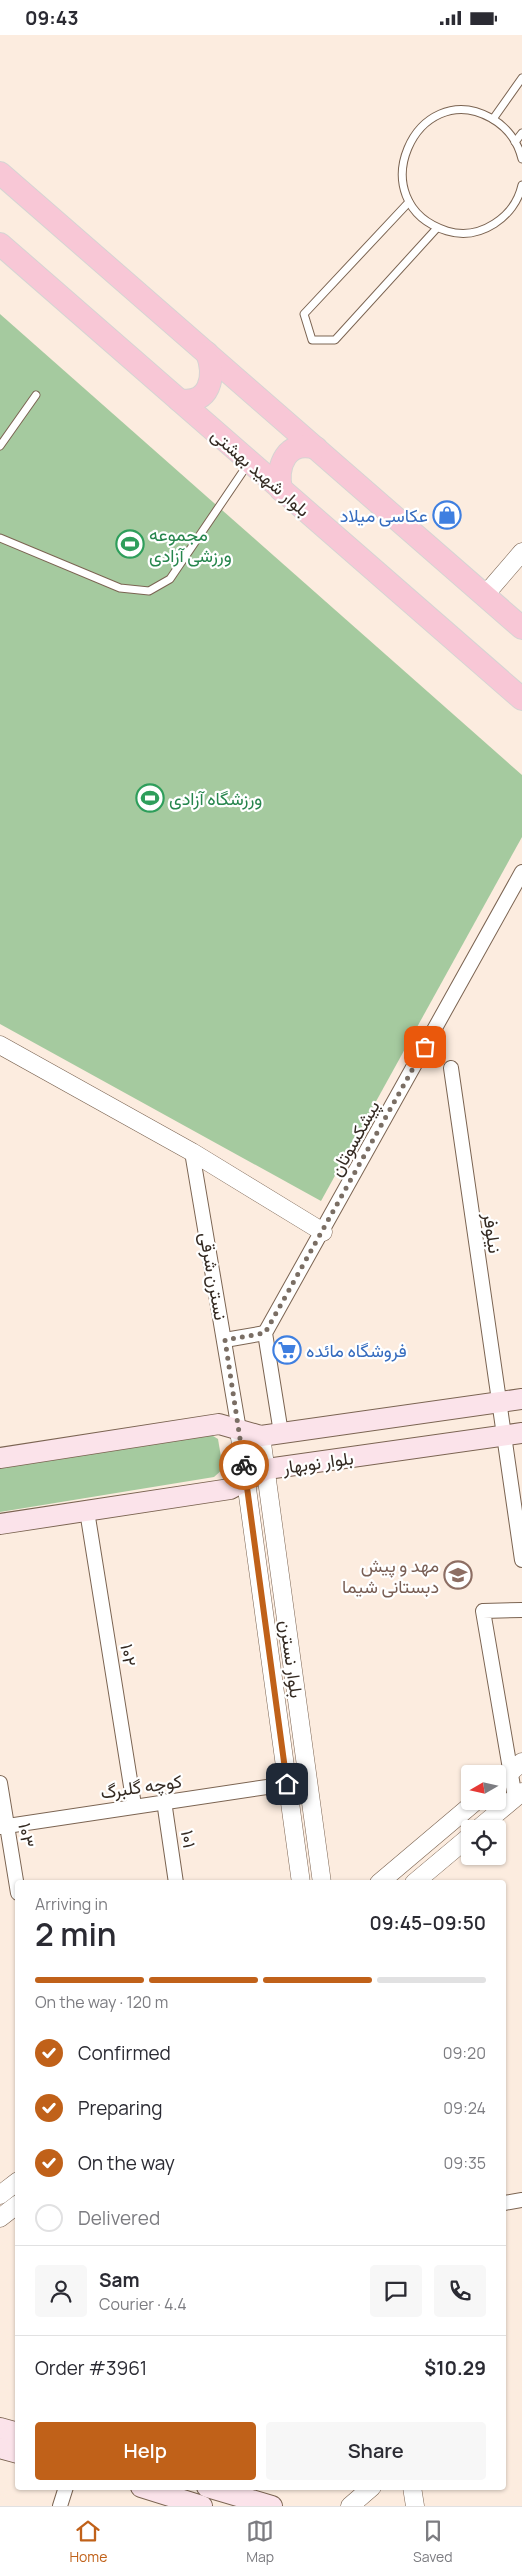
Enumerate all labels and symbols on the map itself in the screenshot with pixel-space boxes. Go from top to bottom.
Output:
street label: بلوار شهید بهشتی [207,422,315,522]
shop icon: عکاسی میلاد [432,500,462,530]
place label: عکاسی میلاد [340,503,428,527]
place label: مجموعه ورزشی آزادی [149,522,232,567]
sports icon: مجموعه ورزشی آزادی [115,529,145,559]
sports icon: ورزشگاه آزادی [135,783,165,813]
place label: ورزشگاه آزادی [169,786,262,810]
pin [404,1026,446,1068]
street label: پیشکسوتان [323,1096,386,1181]
street label: نیلوفر [478,1210,508,1255]
street label: نسترن شرقی [194,1230,234,1322]
supermarket icon: فروشگاه مائده [272,1335,302,1365]
place label: فروشگاه مائده [306,1338,407,1362]
courier [219,1440,269,1490]
street label: بلوار نوبهار [280,1445,355,1479]
place label: مهد و پیش دبستانی شیما [342,1553,439,1598]
school or university icon: مهد و پیش دبستانی شیما [443,1560,473,1590]
street label: بلوار نسترن [275,1619,309,1699]
street label: ۱۰۲ [115,1642,143,1668]
pin [266,1763,308,1805]
north arrow [461,1765,506,1810]
street label: کوچه گلبرگ [99,1768,183,1805]
street label: ۱۰۳ [13,1821,41,1849]
street label: ۱۰۱ [176,1828,202,1850]

